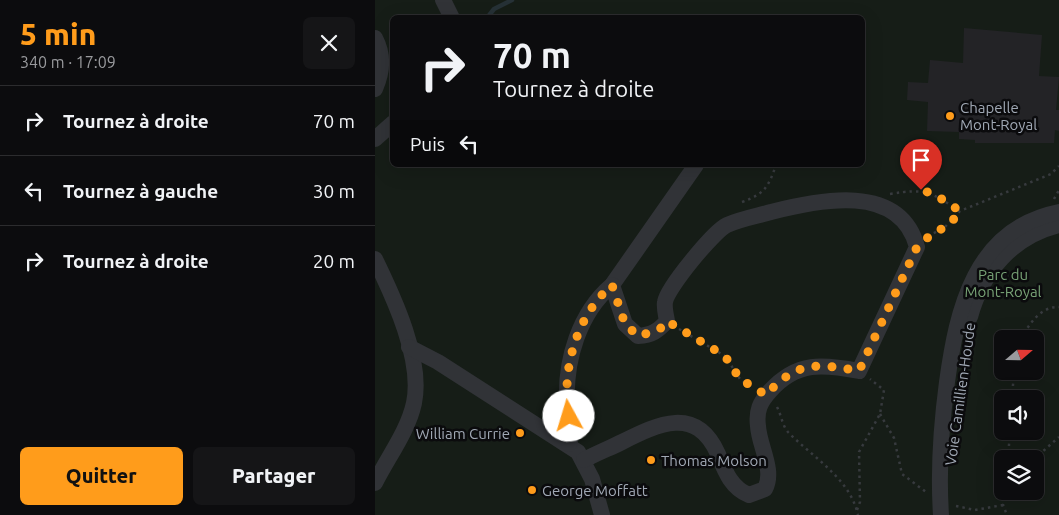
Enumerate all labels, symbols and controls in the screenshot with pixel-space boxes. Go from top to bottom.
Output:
text: 5 min [20,17,96,51]
button: close [303,17,355,69]
icon: right [410,35,475,100]
text: 70 m [493,35,571,75]
text: 340 m · 17:09 [20,53,116,71]
text: Tournez à droite [493,76,654,101]
place label: Chapelle Mont-Royal [960,99,1037,133]
icon: right [20,107,48,135]
text: Tournez à droite [63,110,209,132]
text: 70 m [313,110,355,132]
marker: Chapelle Mont-Royal [944,110,956,122]
icon: left [455,130,483,158]
text: Puis [410,133,445,155]
pin [900,139,942,190]
icon: arrive [907,146,935,174]
icon: left [20,177,48,205]
text: Tournez à gauche [63,180,218,202]
text: 30 m [313,180,355,202]
icon: right [20,247,48,275]
text: Tournez à droite [63,250,209,272]
text: 20 m [313,250,355,272]
park label: Parc du Mont-Royal [964,266,1042,300]
street label: Voie Camillien-Houde [942,321,978,467]
north arrow [994,330,1044,380]
map controls [994,330,1044,500]
position arrow [542,389,594,441]
button: sound [994,390,1044,440]
place label: William Currie [416,425,510,442]
marker: William Currie [514,427,526,439]
button: Quitter [20,447,183,505]
button: Partager [193,447,355,505]
button: layers [994,450,1044,500]
place label: Thomas Molson [661,452,767,469]
marker: Thomas Molson [645,454,657,466]
place label: George Moffatt [542,482,648,499]
marker: George Moffatt [526,484,538,496]

